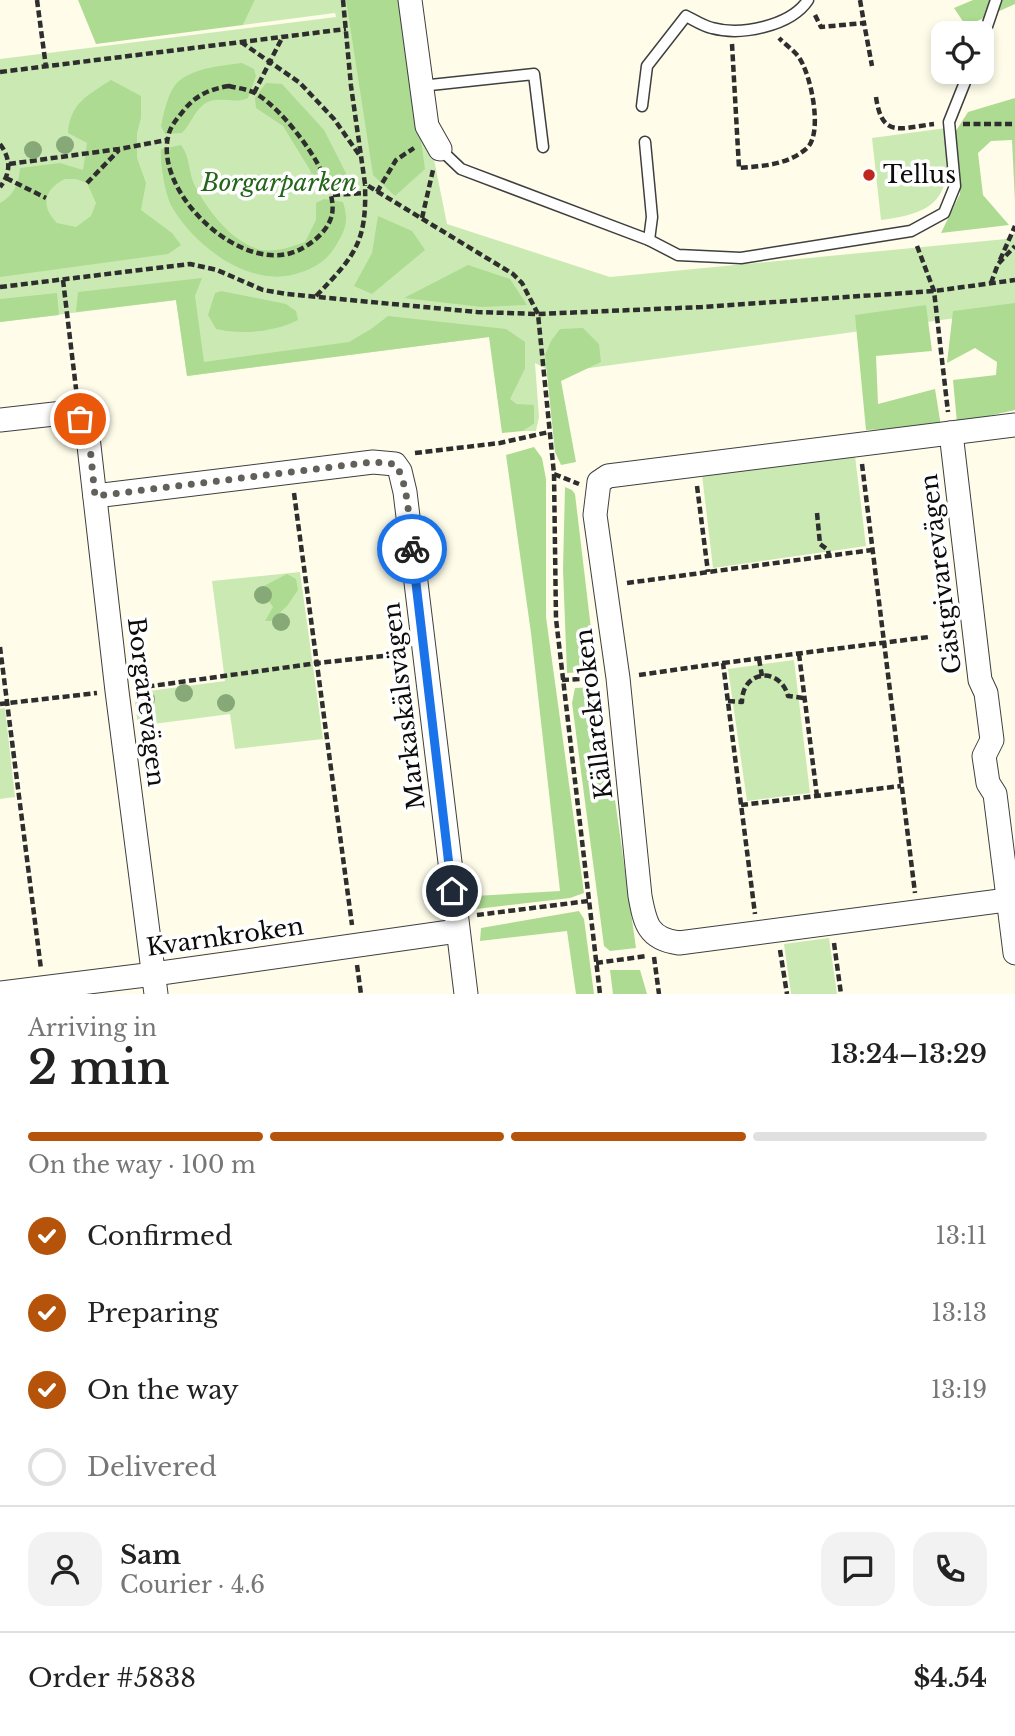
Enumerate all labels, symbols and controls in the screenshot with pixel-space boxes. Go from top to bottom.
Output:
map controls [931,21,994,84]
button: locate [931,21,994,84]
place label: Tellus [883,160,956,189]
marker: Tellus [861,167,877,183]
park label: Borgarparken [200,168,357,197]
pin [50,389,110,449]
icon: bag [61,400,99,438]
street label: Gästgivarevägen [914,472,967,676]
courier [377,514,447,584]
icon: bike [393,530,431,568]
street label: Markaskälsvägen [376,601,431,811]
street label: Borgarevägen [122,616,171,788]
street label: Källarekroken [569,627,618,801]
pin [422,861,482,921]
icon: home [433,872,471,910]
street label: Kvarnkroken [144,911,305,962]
text: Arriving in [28,1014,157,1042]
text: 13:24–13:29 [831,1038,987,1070]
text: 2 min [28,1039,170,1096]
text: On the way · 100 m [28,1151,256,1179]
icon: check [28,1217,66,1255]
text: Confirmed [87,1220,232,1252]
text: 13:11 [936,1222,987,1250]
icon: check [28,1294,66,1332]
text: Preparing [87,1297,219,1329]
text: 13:13 [932,1299,987,1327]
icon: check [28,1371,66,1409]
text: On the way [87,1374,239,1406]
text: 13:19 [931,1376,987,1404]
text: Delivered [87,1451,217,1483]
button: person [28,1532,102,1606]
button: chat [821,1532,895,1606]
button: phone [913,1532,987,1606]
text: Sam [120,1539,181,1571]
text: Courier · 4.6 [120,1571,265,1599]
text: Order #5838 [28,1662,196,1694]
text: $4.54 [913,1662,987,1694]

